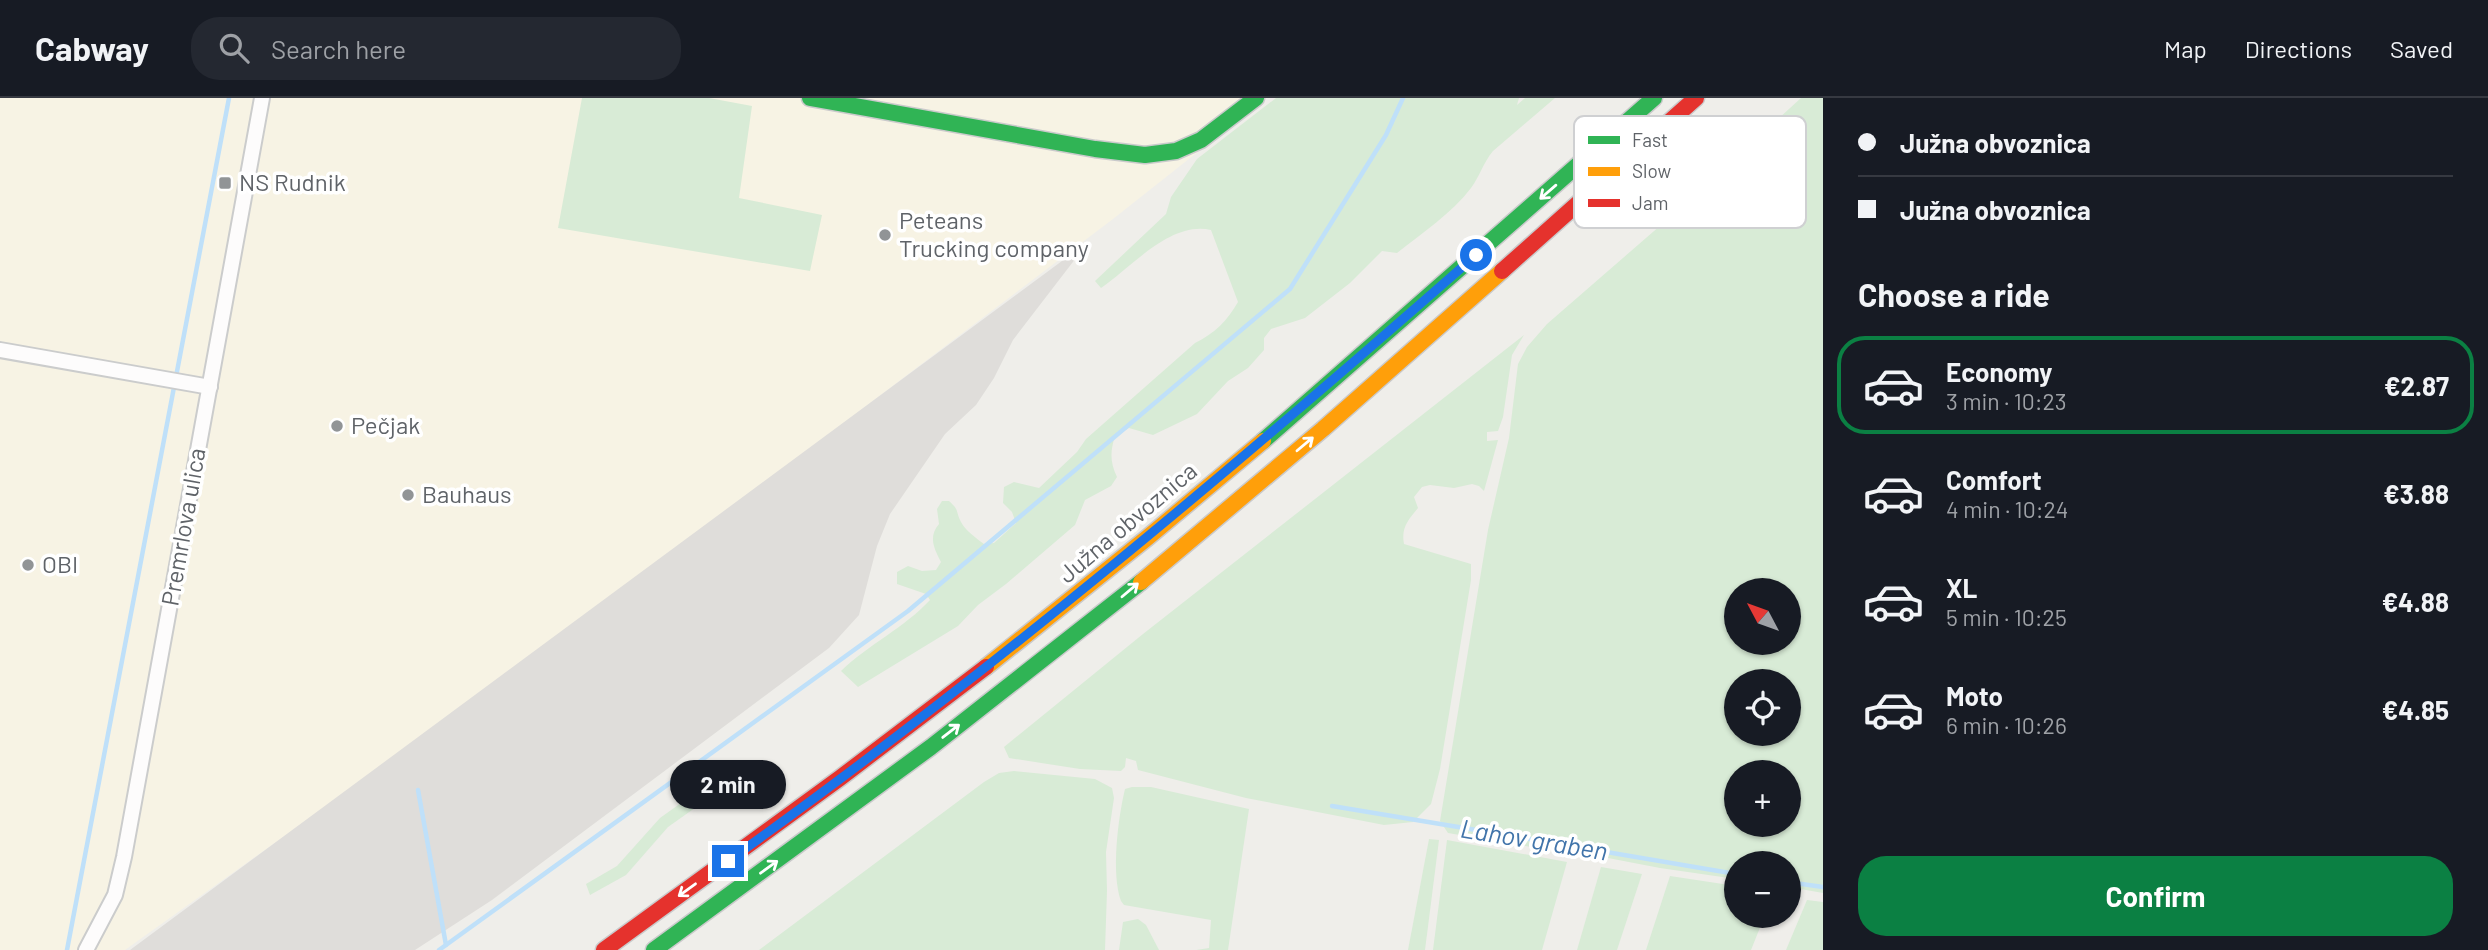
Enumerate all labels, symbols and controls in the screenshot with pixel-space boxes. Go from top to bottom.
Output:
search box [191,17,681,80]
text: Cabway [35,28,149,68]
icon: search [215,29,253,67]
text: Search here [271,33,406,64]
text: Map [2164,34,2207,63]
text: Directions [2245,34,2352,63]
text: Saved [2390,34,2453,63]
legend [1574,116,1806,228]
text: Južna obvoznica [1900,127,2091,158]
text: Fast [1632,128,1668,151]
text: Slow [1632,159,1671,182]
place label: NS Rudnik [239,167,346,196]
marker: NS Rudnik [217,175,233,191]
one-way arrow [1539,184,1557,200]
text: Jam [1632,191,1668,214]
text: Južna obvoznica [1900,194,2091,225]
place label: Peteans Trucking company [899,205,1089,262]
marker: Peteans Trucking company [877,227,893,243]
route start [1460,239,1492,271]
text: Choose a ride [1858,275,2050,313]
icon: car [1862,354,1925,417]
text: Economy [1946,356,2052,387]
text: €2.87 [2384,370,2449,401]
text: 3 min · 10:23 [1946,387,2067,415]
place label: Pečjak [351,410,420,439]
marker: Pečjak [329,418,345,434]
one-way arrow [1295,436,1313,452]
street label: Premrlova ulica [154,446,211,608]
street label: Južna obvoznica [1052,455,1202,588]
icon: car [1862,462,1925,525]
text: Comfort [1946,464,2042,495]
text: €3.88 [2383,478,2449,509]
place label: Bauhaus [422,479,512,508]
marker: Bauhaus [400,487,416,503]
text: 4 min · 10:24 [1946,495,2068,523]
place label: OBI [42,549,78,578]
marker: OBI [20,557,36,573]
icon: car [1862,570,1925,633]
text: XL [1946,572,1977,603]
north arrow [1724,578,1801,654]
map controls [1724,578,1801,928]
one-way arrow [1121,582,1139,598]
text: €4.88 [2382,586,2449,617]
text: 5 min · 10:25 [1946,603,2067,631]
button: locate [1724,669,1801,746]
icon: car [1862,678,1925,741]
text: Moto [1946,680,2003,711]
text: €4.85 [2382,694,2449,725]
text: 6 min · 10:26 [1946,711,2067,739]
one-way arrow [942,723,960,738]
callout: 2 min [670,760,786,808]
button: + [1724,760,1801,837]
text: 2 min [700,770,756,798]
water label: Lahov graben [1458,812,1610,865]
route end [712,845,744,877]
button: − [1724,851,1801,928]
button: Confirm [1858,856,2453,936]
one-way arrow [759,860,778,874]
one-way arrow [678,883,697,898]

